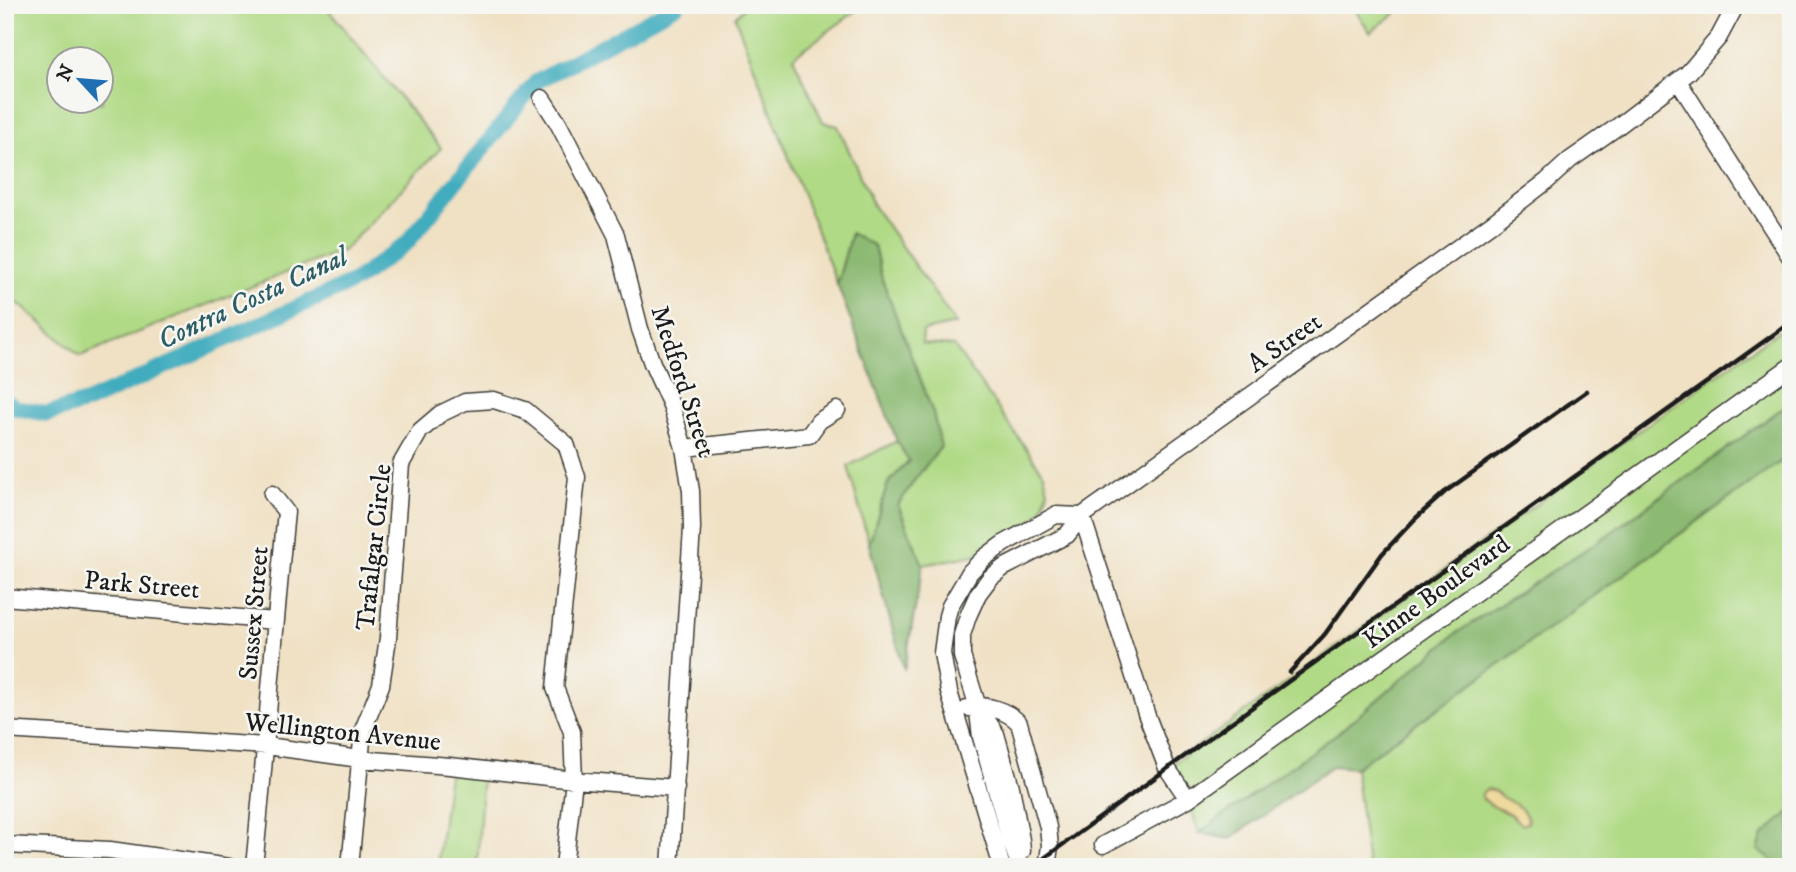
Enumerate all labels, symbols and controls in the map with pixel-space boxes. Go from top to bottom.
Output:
north arrow [46,46,116,116]
text: N [52,61,80,85]
water label: Contra Costa Canal [152,238,356,358]
street label: Medford Street [643,301,723,461]
street label: A Street [1241,306,1329,381]
street label: Trafalgar Circle [349,462,400,632]
street label: Kinne Boulevard [1357,528,1517,657]
street label: Sussex Street [232,545,277,681]
street label: Park Street [83,564,201,607]
street label: Wellington Avenue [242,706,443,759]

